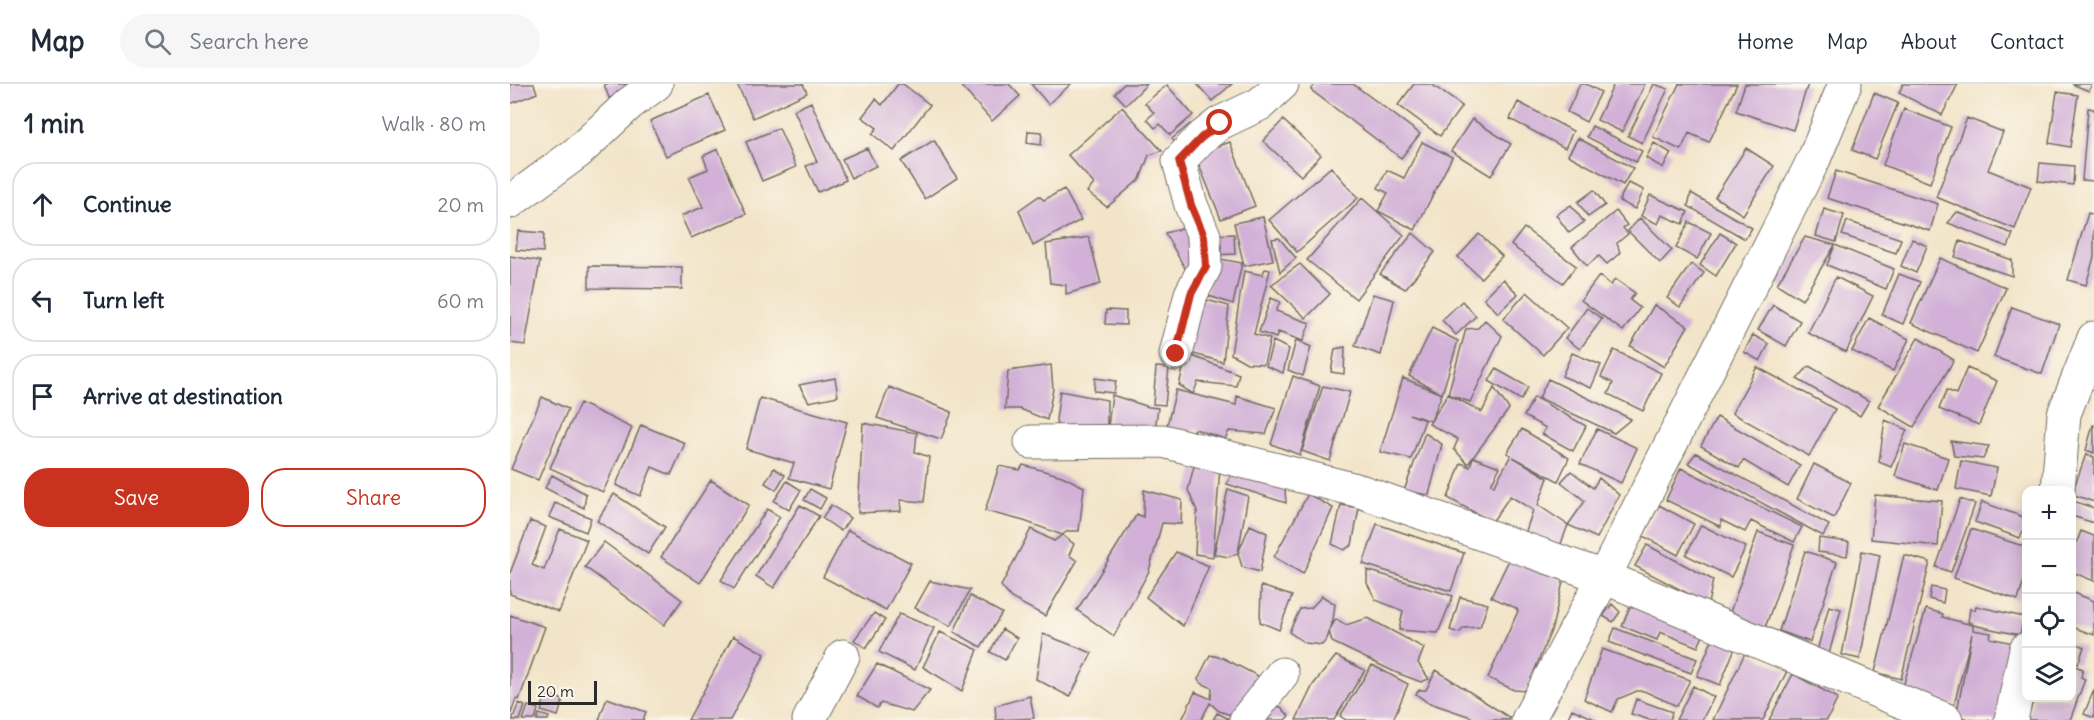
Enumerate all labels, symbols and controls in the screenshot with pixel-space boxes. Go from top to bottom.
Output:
search box [120,14,540,68]
text: Map [30,23,84,59]
icon: search [141,25,174,58]
text: Search here [189,27,309,55]
text: Home [1737,28,1794,55]
text: Map [1827,28,1868,55]
text: About [1901,28,1957,55]
text: Contact [1990,28,2064,55]
text: 1 min [24,107,84,140]
route start [1206,109,1232,135]
text: Walk · 80 m [381,111,486,136]
icon: ahead [26,188,59,221]
text: Continue [83,190,172,218]
text: 20 m [438,192,484,217]
icon: left [26,284,59,317]
text: Turn left [83,286,164,314]
text: 60 m [437,288,484,313]
route end [1162,340,1188,366]
icon: arrive [26,380,59,413]
text: Arrive at destination [83,382,283,410]
button: Save [24,468,249,527]
button: Share [261,468,486,527]
map controls [2022,486,2076,702]
button: + [2022,486,2076,540]
button: − [2022,540,2076,594]
button: locate [2022,594,2076,648]
button: layers [2022,648,2076,702]
scale bar [528,678,597,706]
text: 20 m [537,681,574,701]

